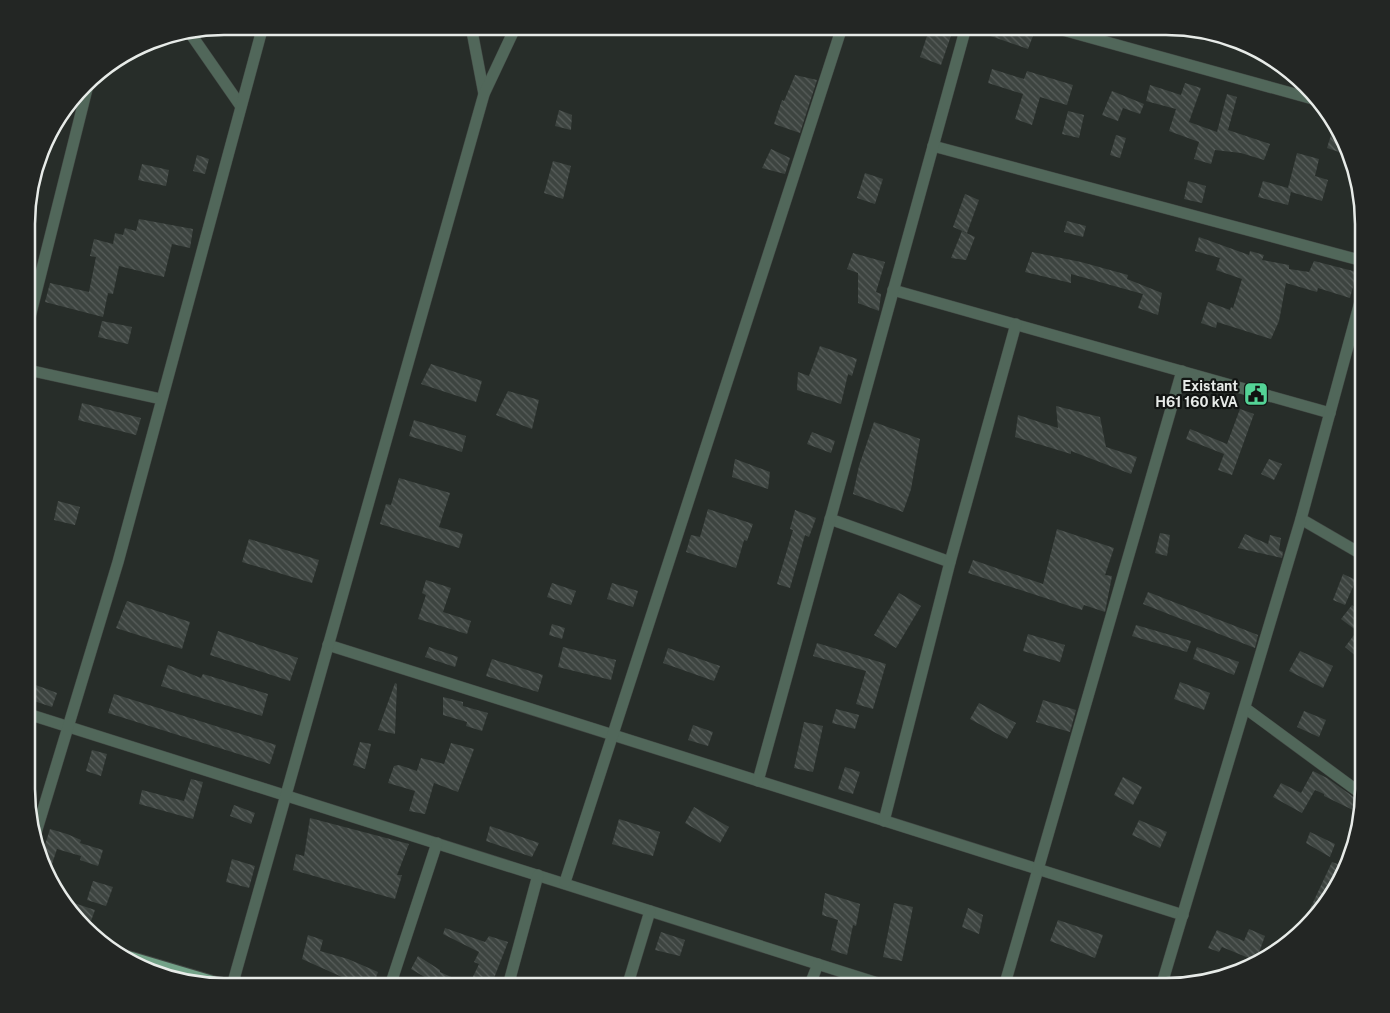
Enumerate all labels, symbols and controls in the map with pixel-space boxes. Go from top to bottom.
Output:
place label: Existant H61 160 kVA [1155,378,1238,410]
public building icon: Existant H61 160 kVA [1243,381,1269,407]

